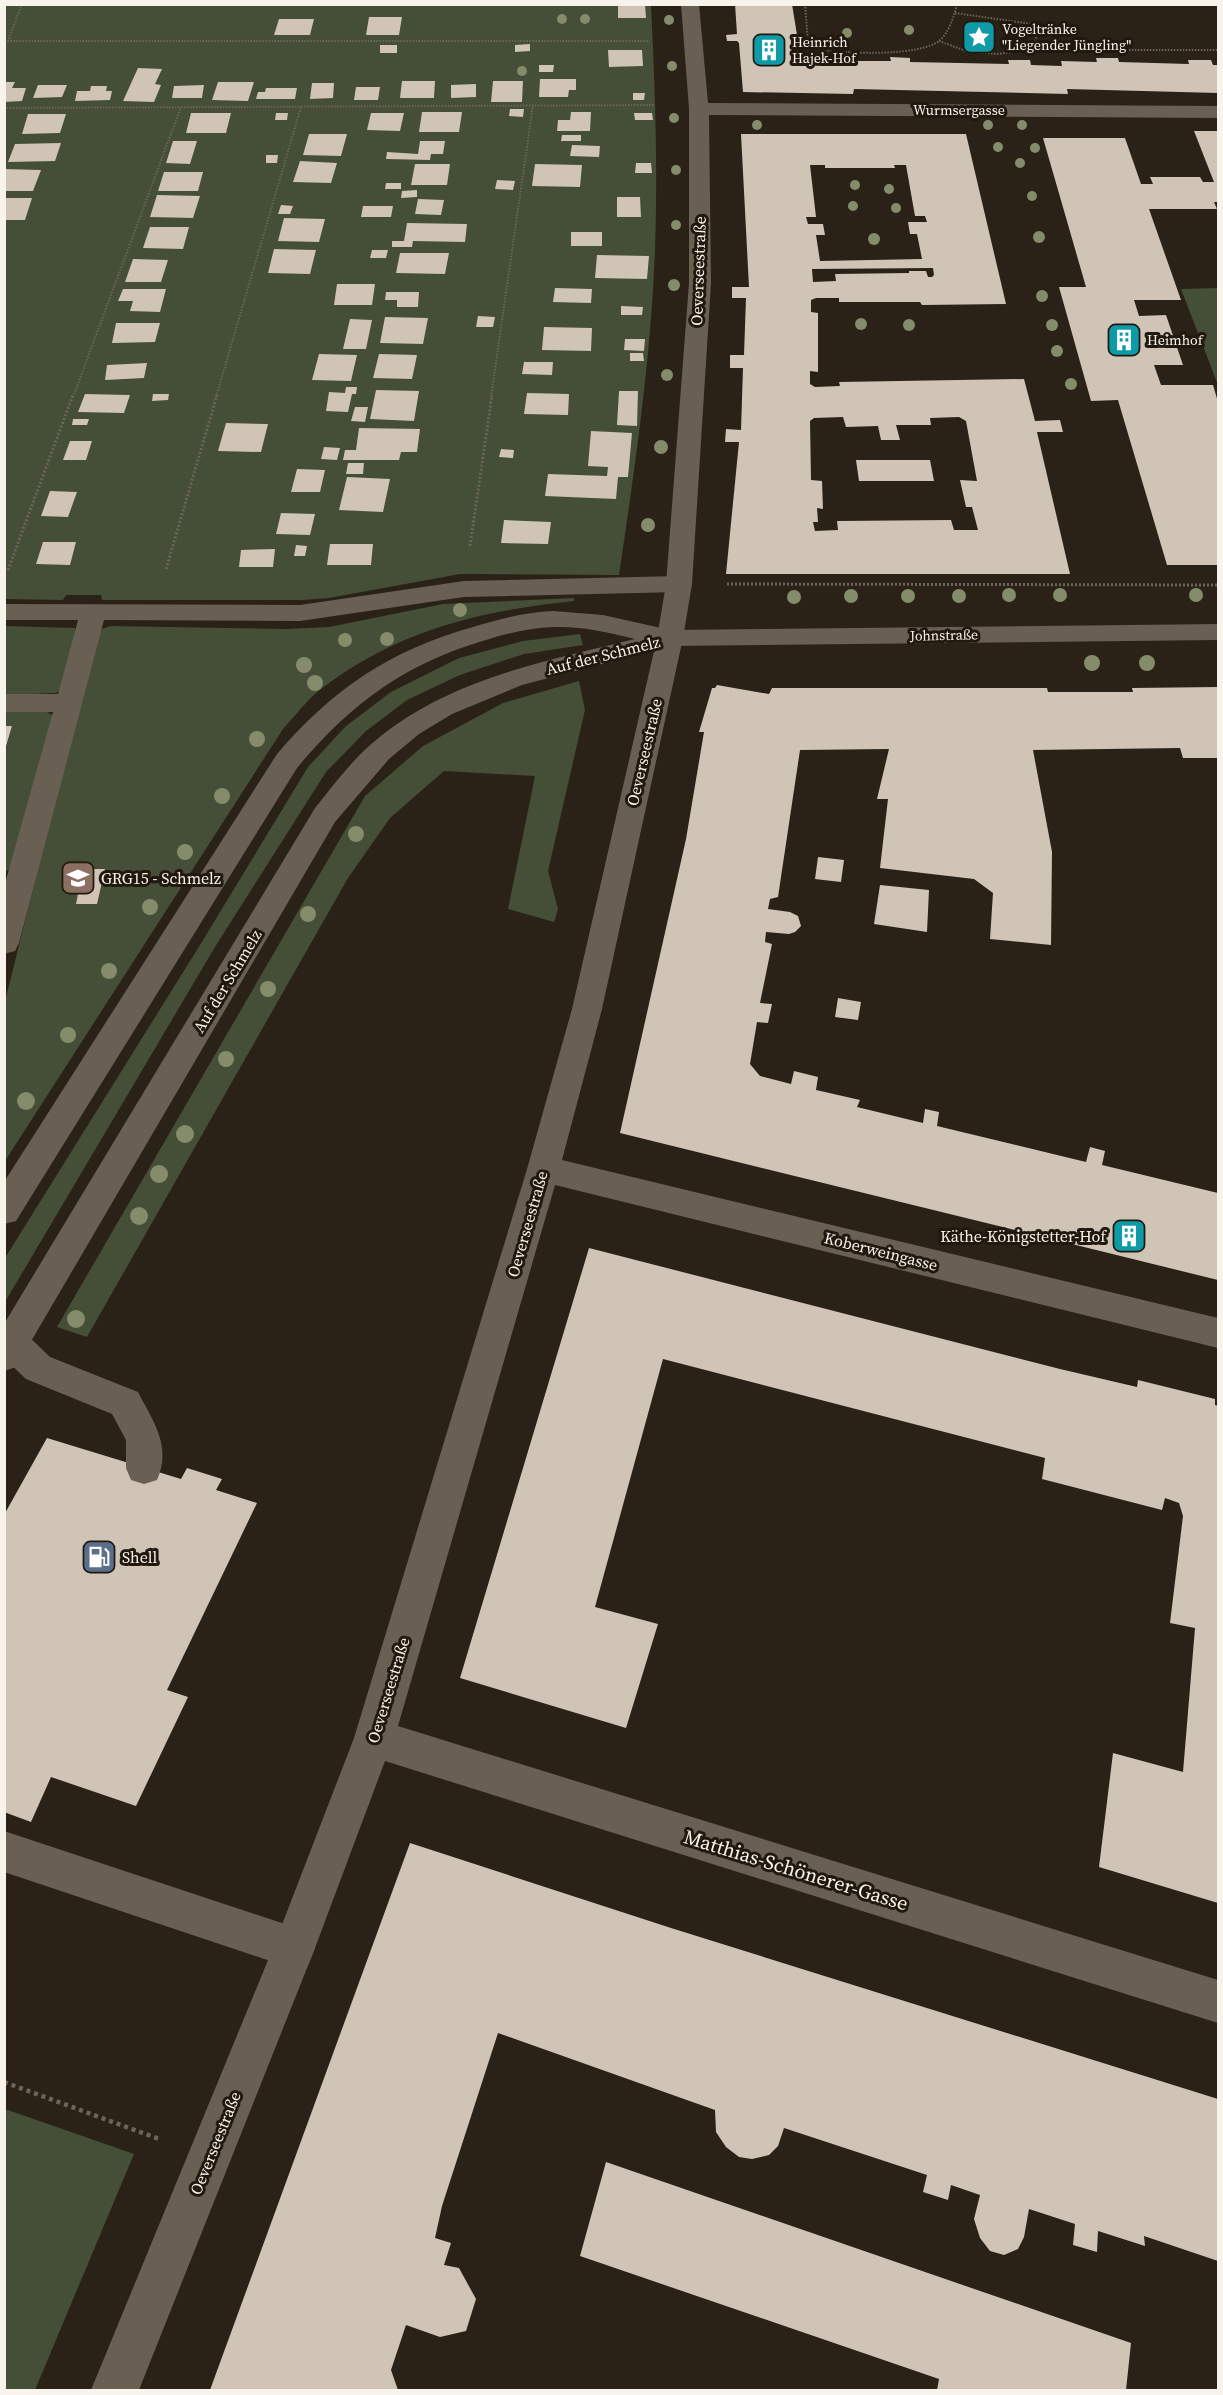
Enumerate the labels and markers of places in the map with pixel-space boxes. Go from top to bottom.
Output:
place icon: Vogeltränke "Liegender Jüngling" [961,19,997,55]
place label: Vogeltränke "Liegender Jüngling" [1002,19,1131,55]
building icon: Heinrich Hajek-Hof [751,32,787,68]
place label: Heinrich Hajek-Hof [792,32,857,68]
building icon: Heimhof [1106,322,1142,358]
place label: Heimhof [1147,330,1204,350]
school or university icon: GRG15 - Schmelz [60,860,96,896]
place label: GRG15 - Schmelz [101,867,221,889]
building icon: Käthe-Königstetter-Hof [1111,1218,1147,1254]
place label: Käthe-Königstetter-Hof [940,1225,1107,1247]
fuel station icon: Shell [81,1539,117,1575]
place label: Shell [122,1546,157,1568]

